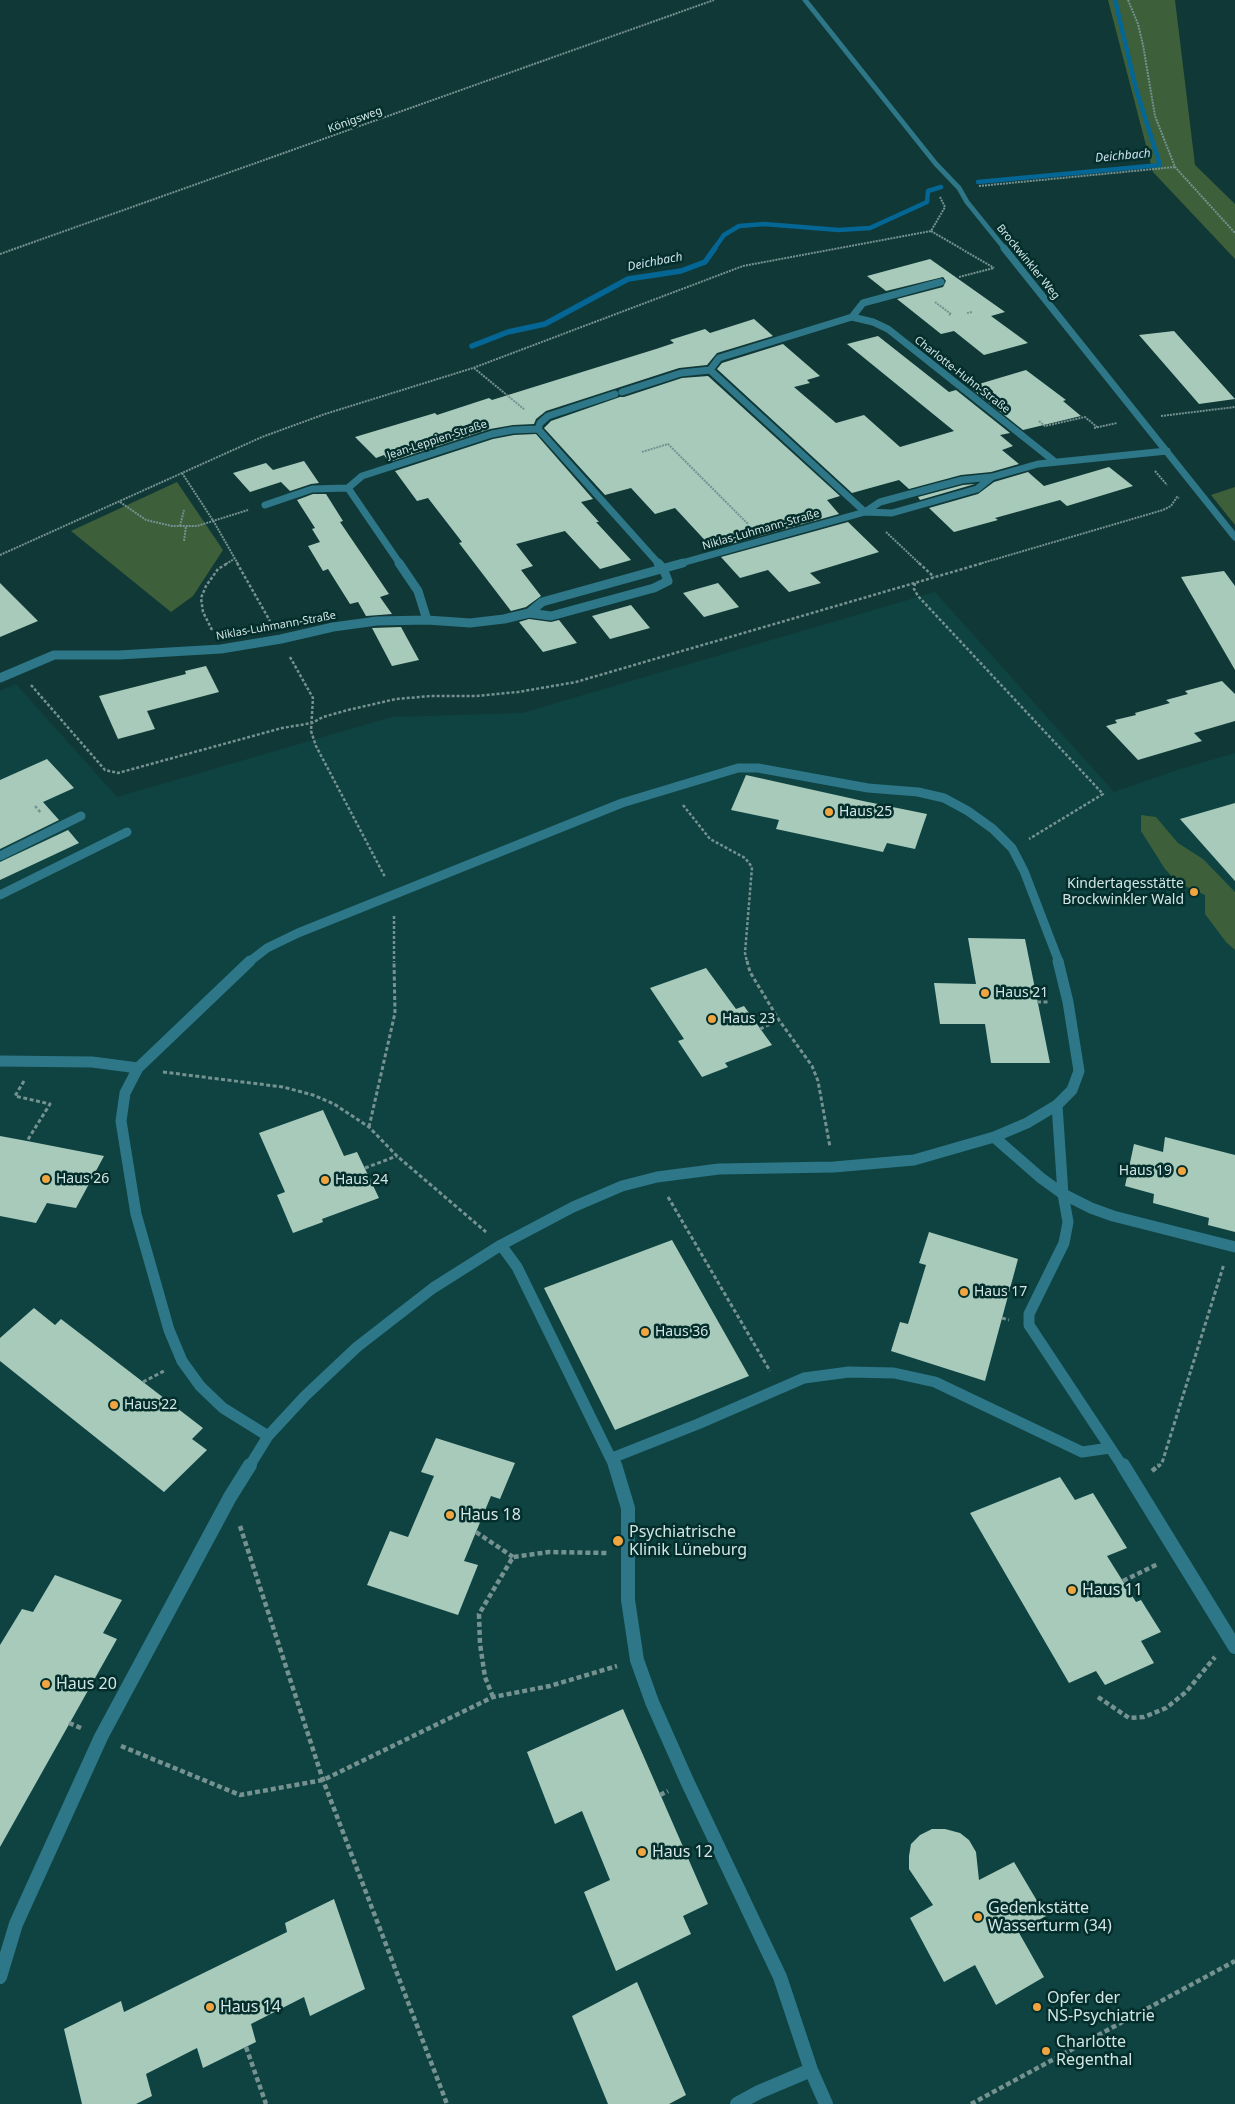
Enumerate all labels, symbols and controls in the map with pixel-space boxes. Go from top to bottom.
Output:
street label: Königsweg [326,104,384,136]
water label: Deichbach [1095,146,1151,166]
street label: Brockwinkler Weg [994,222,1062,302]
water label: Deichbach [626,250,684,274]
street label: Charlotte-Huhn-Straße [912,334,1012,416]
street label: Jean-Leppien-Straße [385,418,489,462]
street label: Niklas-Luhmann-Straße [701,507,821,553]
street label: Niklas-Luhmann-Straße [215,609,337,643]
place label: Haus 25 [839,804,892,820]
marker: Haus 25 [823,806,835,818]
place label: Kindertagesstätte Brockwinkler Wald [1062,876,1184,909]
marker: Kindertagesstätte Brockwinkler Wald [1188,886,1200,898]
place label: Haus 21 [995,985,1048,1001]
marker: Haus 21 [979,987,991,999]
place label: Haus 23 [722,1011,775,1027]
marker: Haus 23 [706,1013,718,1025]
place label: Haus 19 [1119,1163,1172,1179]
marker: Haus 19 [1176,1165,1188,1177]
place label: Haus 26 [56,1171,109,1187]
place label: Haus 24 [335,1172,388,1188]
marker: Haus 26 [40,1173,52,1185]
marker: Haus 24 [319,1174,331,1186]
place label: Haus 17 [974,1284,1027,1300]
marker: Haus 17 [958,1286,970,1298]
place label: Haus 36 [655,1324,708,1340]
marker: Haus 36 [639,1326,651,1338]
place label: Haus 22 [124,1397,177,1413]
marker: Haus 22 [108,1399,120,1411]
place label: Haus 18 [460,1505,521,1525]
marker: Haus 18 [444,1509,456,1521]
place label: Psychiatrische Klinik Lüneburg [629,1522,747,1560]
marker: Psychiatrische Klinik Lüneburg [611,1534,625,1548]
place label: Haus 11 [1082,1580,1143,1600]
marker: Haus 11 [1066,1584,1078,1596]
place label: Haus 20 [56,1674,117,1694]
marker: Haus 20 [40,1678,52,1690]
place label: Haus 12 [652,1842,713,1862]
marker: Haus 12 [636,1846,648,1858]
place label: Gedenkstätte Wasserturm (34) [988,1898,1112,1936]
marker: Gedenkstätte Wasserturm (34) [972,1911,984,1923]
place label: Opfer der NS-Psychiatrie [1047,1988,1155,2026]
place label: Haus 14 [220,1997,281,2017]
marker: Haus 14 [204,2001,216,2013]
marker: Opfer der NS-Psychiatrie [1031,2001,1043,2013]
place label: Charlotte Regenthal [1056,2032,1132,2070]
marker: Charlotte Regenthal [1040,2045,1052,2057]

